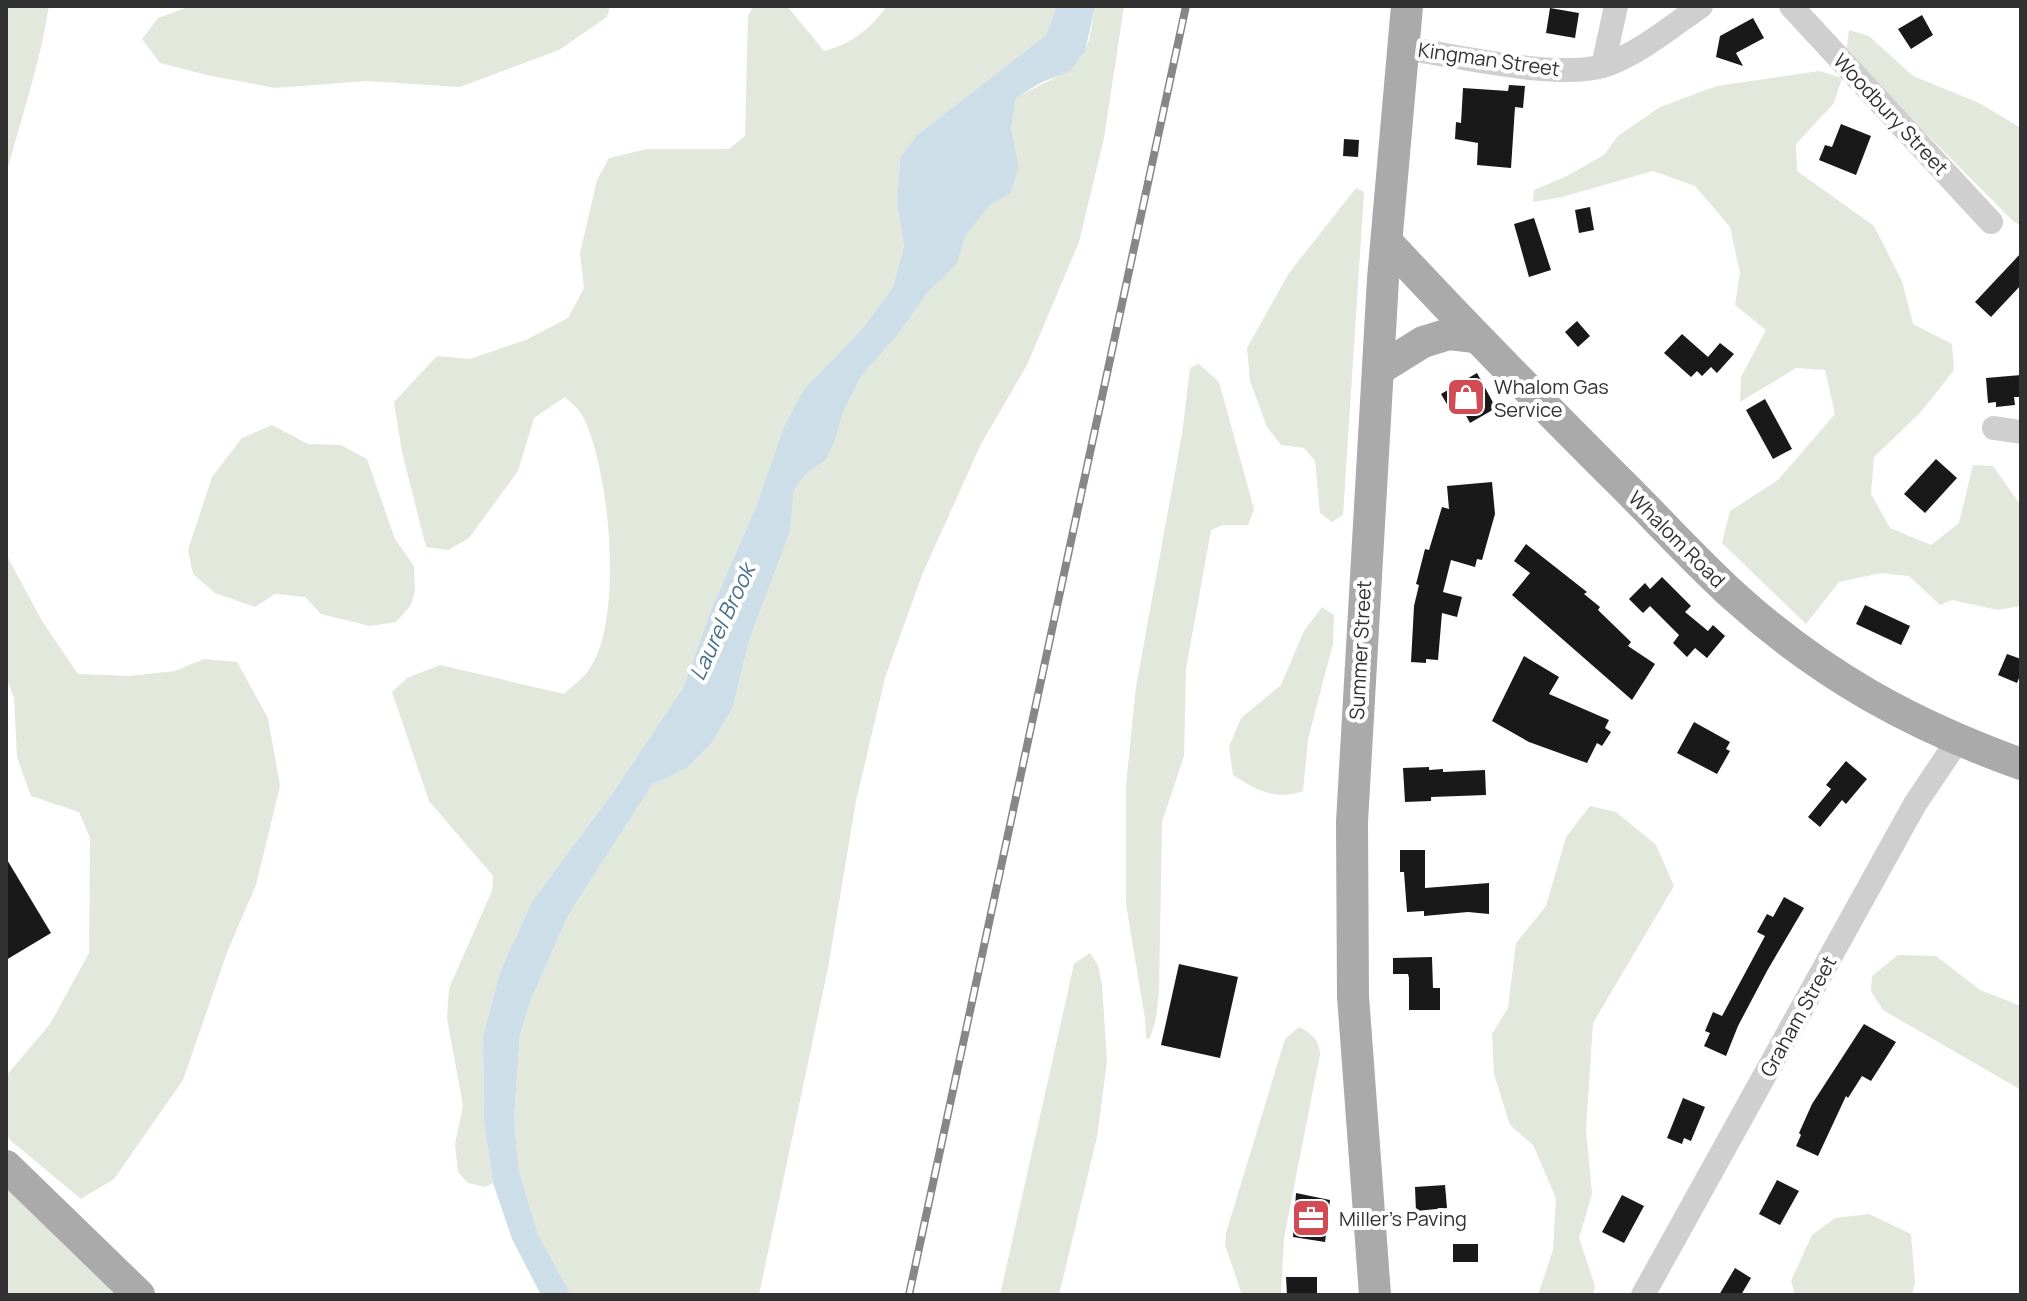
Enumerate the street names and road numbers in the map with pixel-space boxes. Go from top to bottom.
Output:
street label: Kingman Street [1416,36,1562,82]
street label: Woodbury Street [1828,47,1954,181]
street label: Whalom Road [1623,485,1731,593]
street label: Summer Street [1343,580,1377,720]
street label: Graham Street [1754,951,1842,1081]

